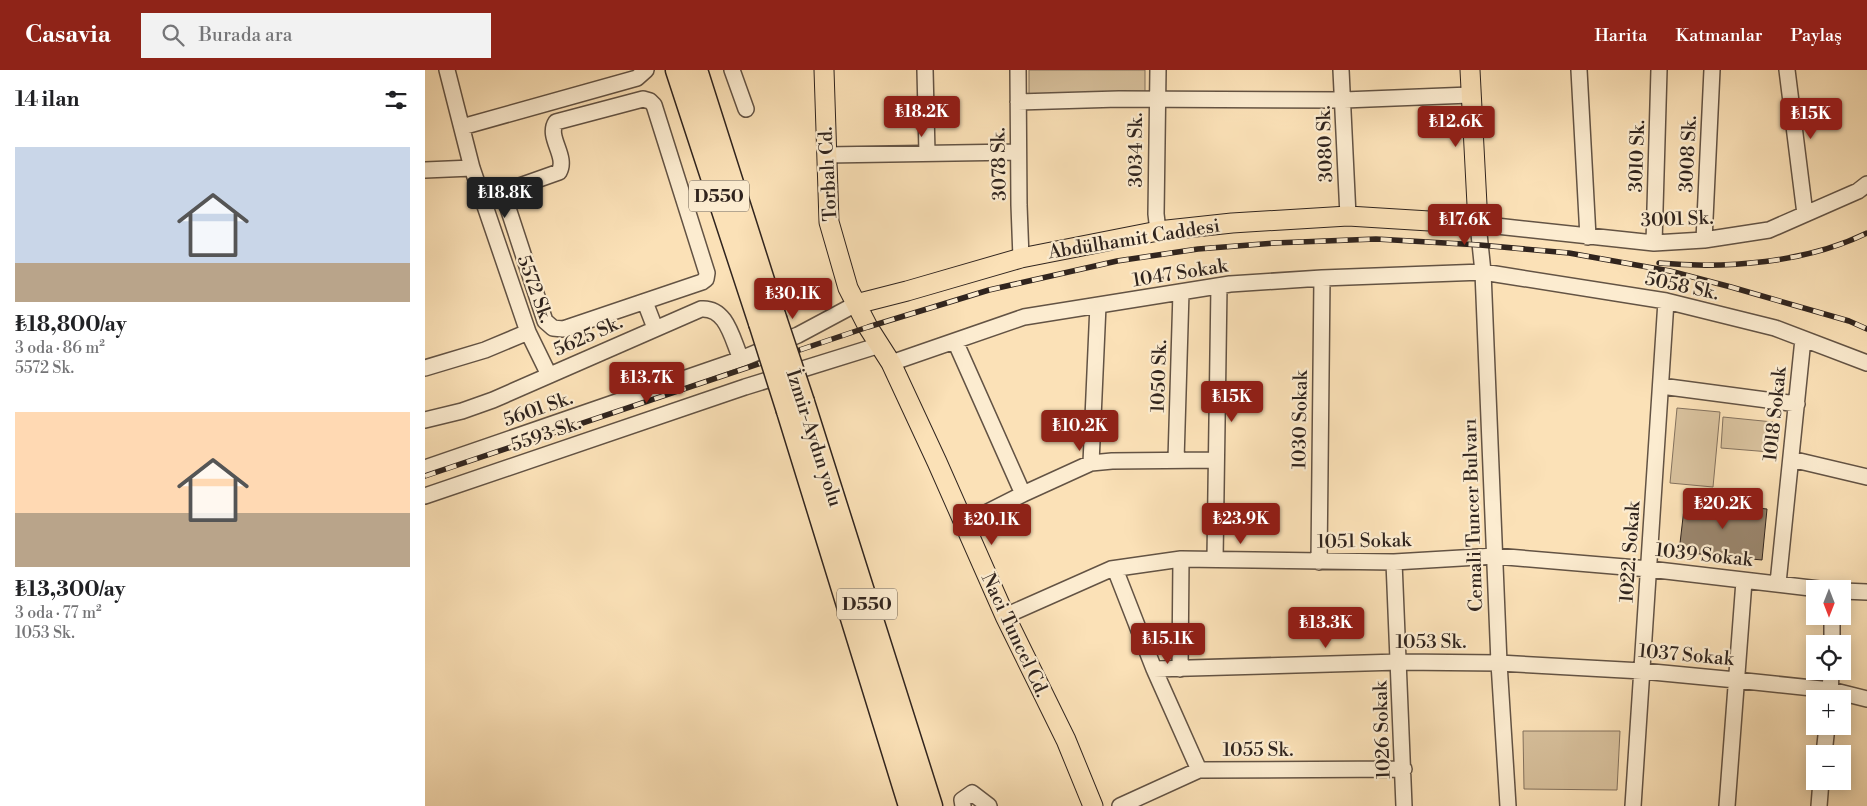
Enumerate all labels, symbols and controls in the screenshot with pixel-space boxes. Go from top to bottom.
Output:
search box [141,13,491,58]
text: Casavia [25,20,111,50]
icon: search [159,21,187,49]
text: Burada ara [199,23,292,47]
text: Harita [1594,24,1647,47]
text: Katmanlar [1675,24,1763,47]
text: Paylaş [1791,24,1842,47]
icon: filters [382,86,410,114]
text: 14 ilan [15,87,79,113]
pin: ₺18.2K [881,96,963,138]
pin: ₺15K [1781,98,1841,140]
text: ₺18.2K [895,102,949,122]
text: ₺15K [1791,104,1831,124]
street label: 3080 Sk. [1312,105,1338,183]
pin: ₺12.6K [1415,106,1497,148]
street label: 3034 Sk. [1124,112,1148,188]
text: ₺12.6K [1429,112,1483,132]
street label: 3008 Sk. [1674,115,1702,193]
street label: 3010 Sk. [1624,119,1650,193]
street label: Torbalı Cd. [814,126,842,222]
street label: 3078 Sk. [986,127,1012,201]
pin: ₺18.8K [464,176,546,219]
icon: home [168,180,258,270]
road number: D550 [689,180,749,212]
text: ₺18.8K [478,183,532,203]
pin: ₺17.6K [1424,204,1506,246]
street label: 3001 Sk. [1640,206,1714,232]
text: ₺17.6K [1439,210,1491,230]
street label: Abdülhamit Caddesi [1045,214,1222,265]
street label: 5572 Sk. [512,252,558,326]
street label: 1047 Sokak [1131,253,1230,292]
street label: 5058 Sk. [1643,266,1721,306]
pin: ₺30.1K [752,278,834,320]
text: ₺30.1K [765,284,821,304]
street label: 5625 Sk. [550,310,626,362]
text: ₺18,800/ay [15,312,126,338]
text: 3 oda · 86 m² [15,338,105,358]
street label: 1050 Sk. [1146,339,1172,413]
text: 5572 Sk. [15,358,74,378]
pin: ₺13.7K [606,362,688,404]
street label: 1018 Sokak [1758,365,1792,462]
street label: İzmir-Aydın yolu [781,366,848,510]
text: ₺13.7K [620,368,674,388]
street label: 1030 Sokak [1287,369,1313,470]
pin: ₺15K [1202,380,1262,423]
street label: 5601 Sk. [500,386,576,432]
text: ₺15K [1212,387,1252,407]
pin: ₺10.2K [1039,410,1121,452]
street label: 5593 Sk. [508,411,584,457]
text: ₺10.2K [1052,416,1108,436]
street label: Cemali Tuncer Bulvarı [1458,418,1488,612]
icon: home [168,445,258,535]
pin: ₺20.2K [1682,488,1764,530]
text: ₺20.2K [1694,494,1752,514]
street label: 1022. Sokak [1614,500,1646,603]
pin: ₺23.9K [1200,502,1282,545]
pin: ₺20.1K [951,504,1033,546]
text: ₺23.9K [1213,509,1269,529]
text: ₺20.1K [964,510,1020,530]
street label: 1051 Sokak [1317,528,1412,554]
street label: 1039 Sokak [1654,538,1755,572]
street label: Naci Tuncel Cd. [976,569,1054,701]
text: ₺13,300/ay [15,577,125,603]
north arrow [1806,580,1851,625]
map controls [1806,580,1851,790]
road number: D550 [837,588,897,620]
text: 3 oda · 77 m² [15,603,102,623]
pin: ₺13.3K [1285,606,1367,649]
text: ₺13.3K [1299,613,1353,633]
pin: ₺15.1K [1127,622,1209,665]
text: 1053 Sk. [15,623,75,643]
text: ₺15.1K [1142,629,1194,649]
street label: 1053 Sk. [1395,630,1467,654]
button: locate [1806,635,1851,680]
street label: 1037 Sokak [1637,639,1736,671]
street label: 1026 Sokak [1368,680,1396,779]
button: + [1806,690,1851,735]
street label: 1055 Sk. [1223,738,1293,762]
button: − [1806,745,1851,790]

